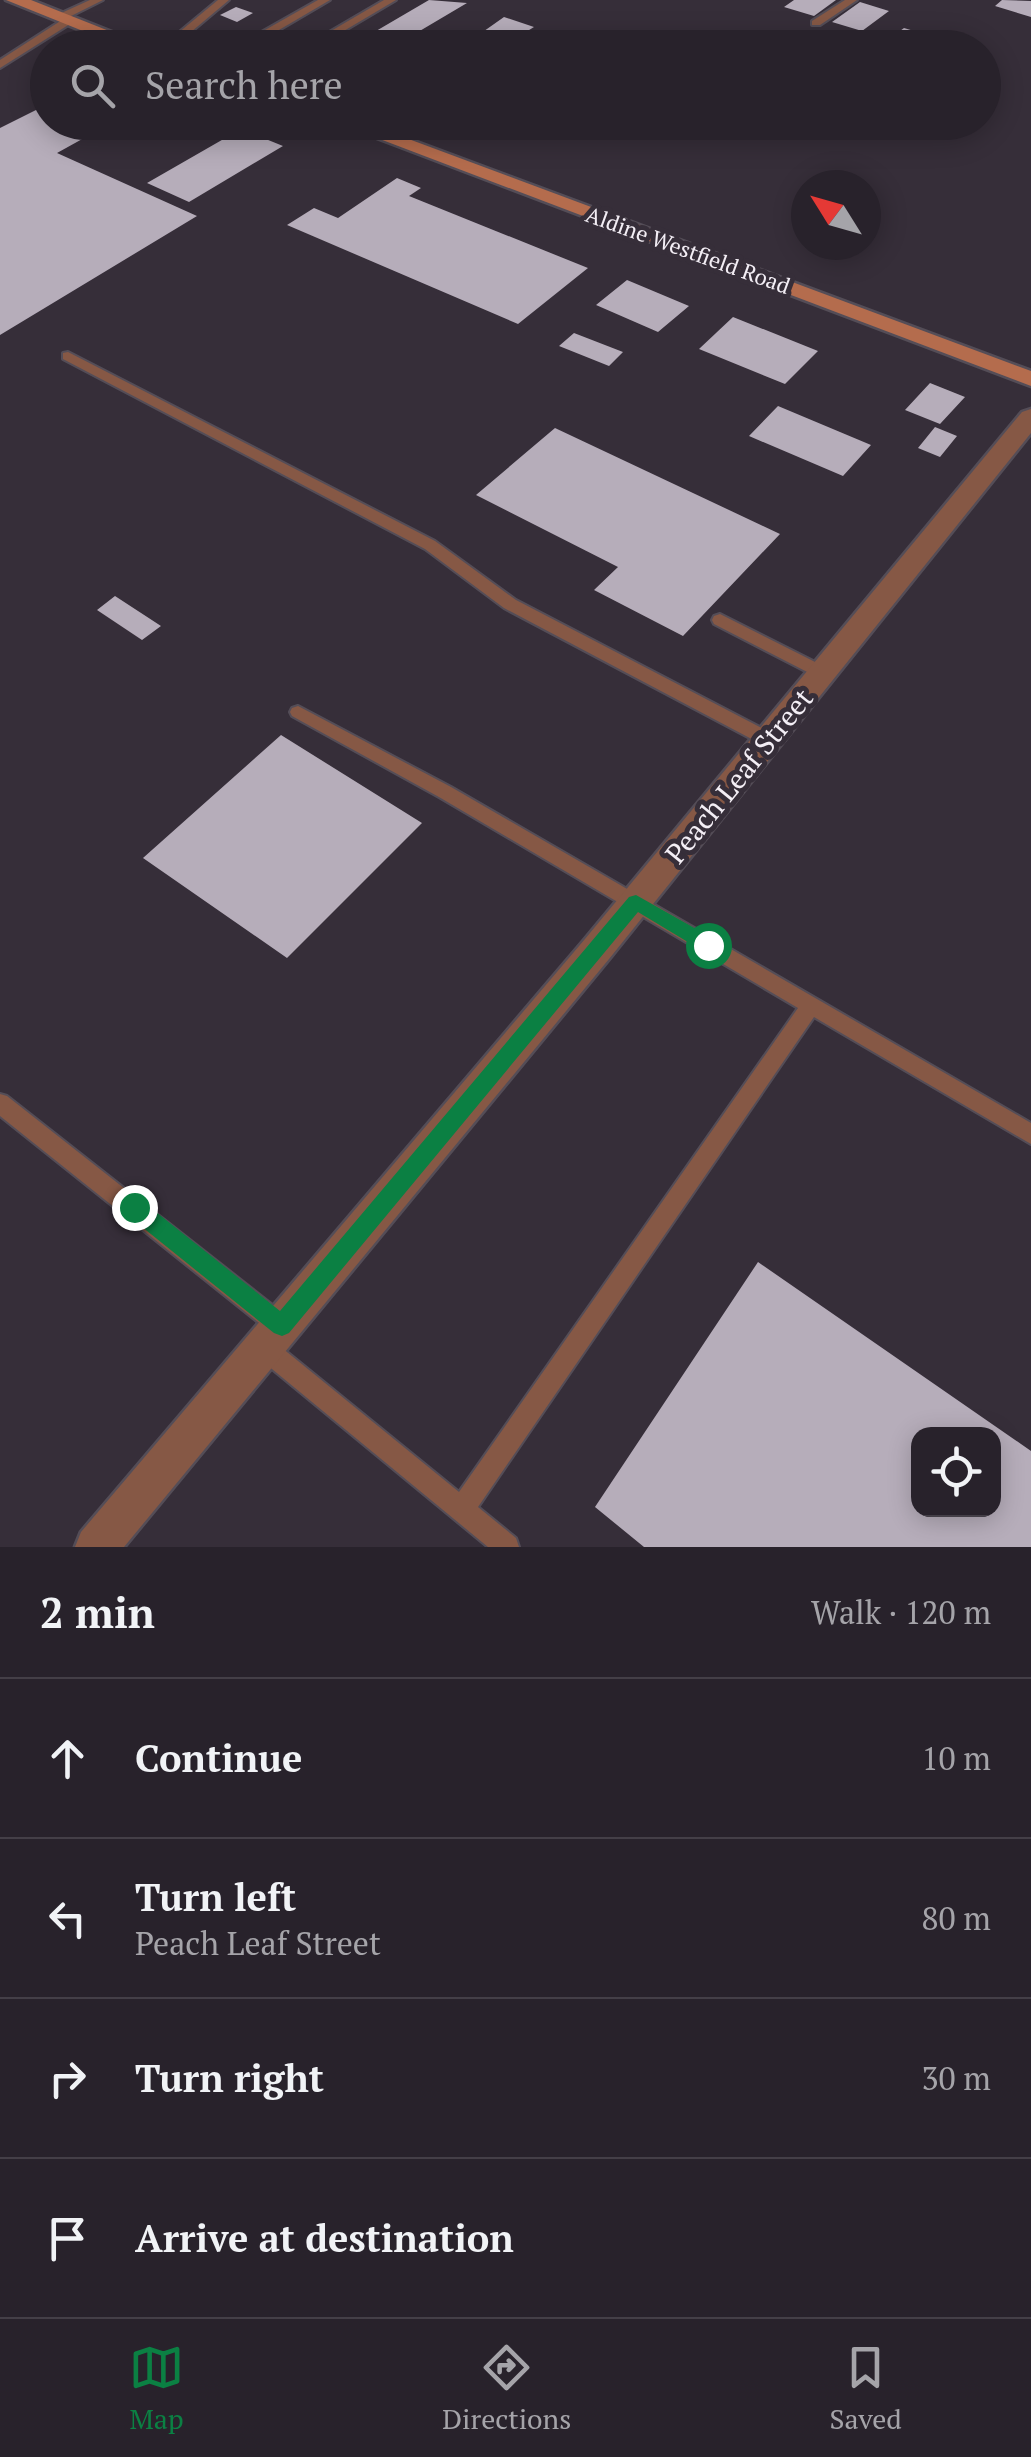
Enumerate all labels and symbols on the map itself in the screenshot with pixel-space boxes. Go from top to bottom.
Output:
north arrow [791,170,881,260]
street label: Aldine Westfield Road [582,199,794,300]
street label: Peach Leaf Street [657,680,821,871]
route start [686,923,732,969]
route end [112,1185,158,1231]

